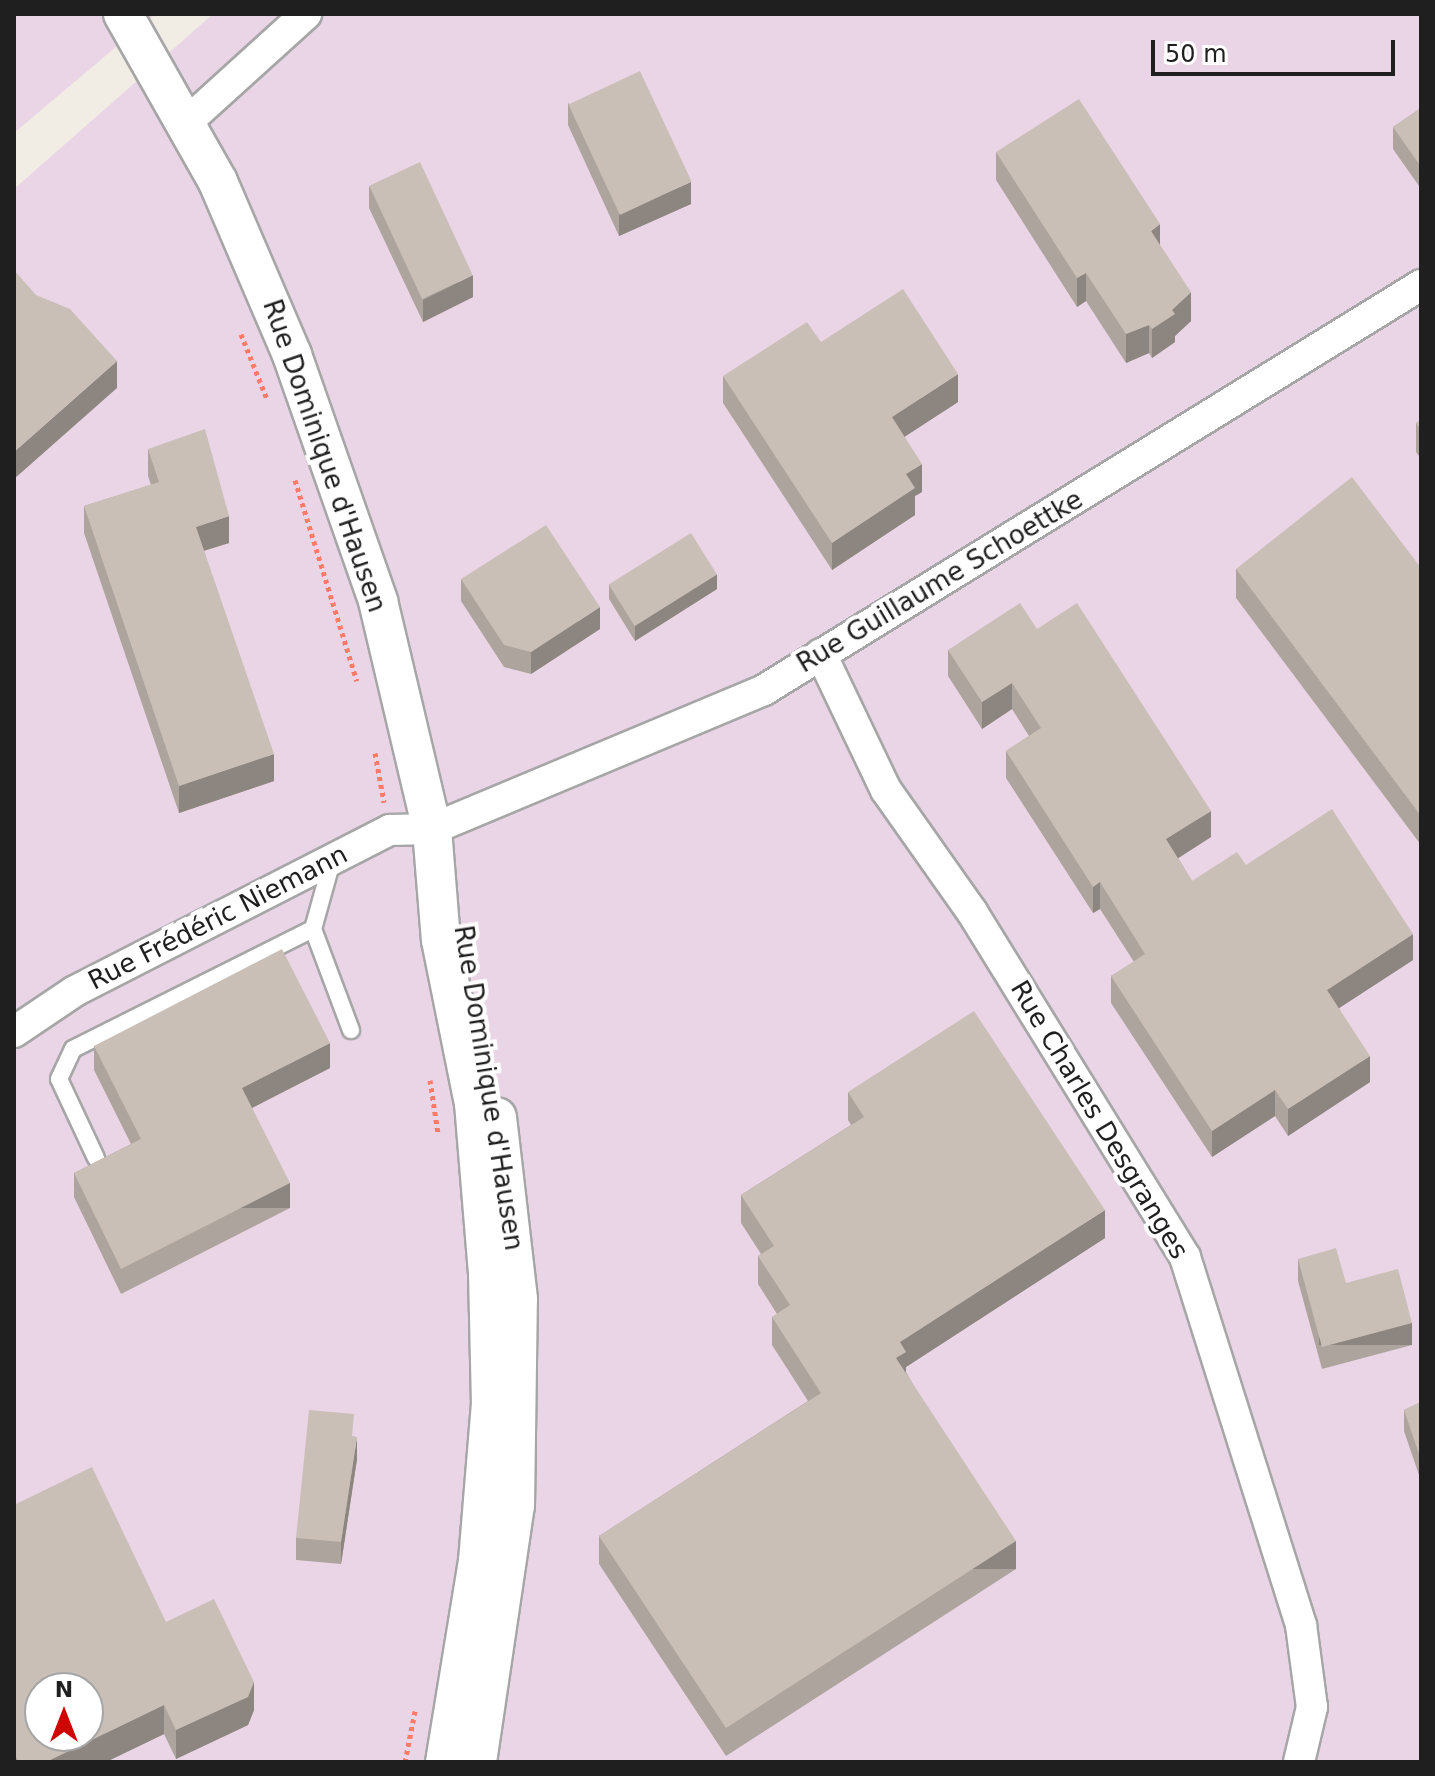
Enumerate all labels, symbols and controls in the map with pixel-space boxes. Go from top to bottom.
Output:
scale bar [1155,24,1399,74]
text: 50 m [1165,40,1227,68]
street label: Rue Dominique d'Hausen [256,296,392,616]
street label: Rue Guillaume Schoettke [792,484,1088,680]
street label: Rue Frédéric Niemann [83,839,353,997]
street label: Rue Dominique d'Hausen [447,923,529,1253]
street label: Rue Charles Desgranges [1003,975,1195,1265]
north arrow [24,1672,104,1752]
text: N [55,1677,73,1702]

